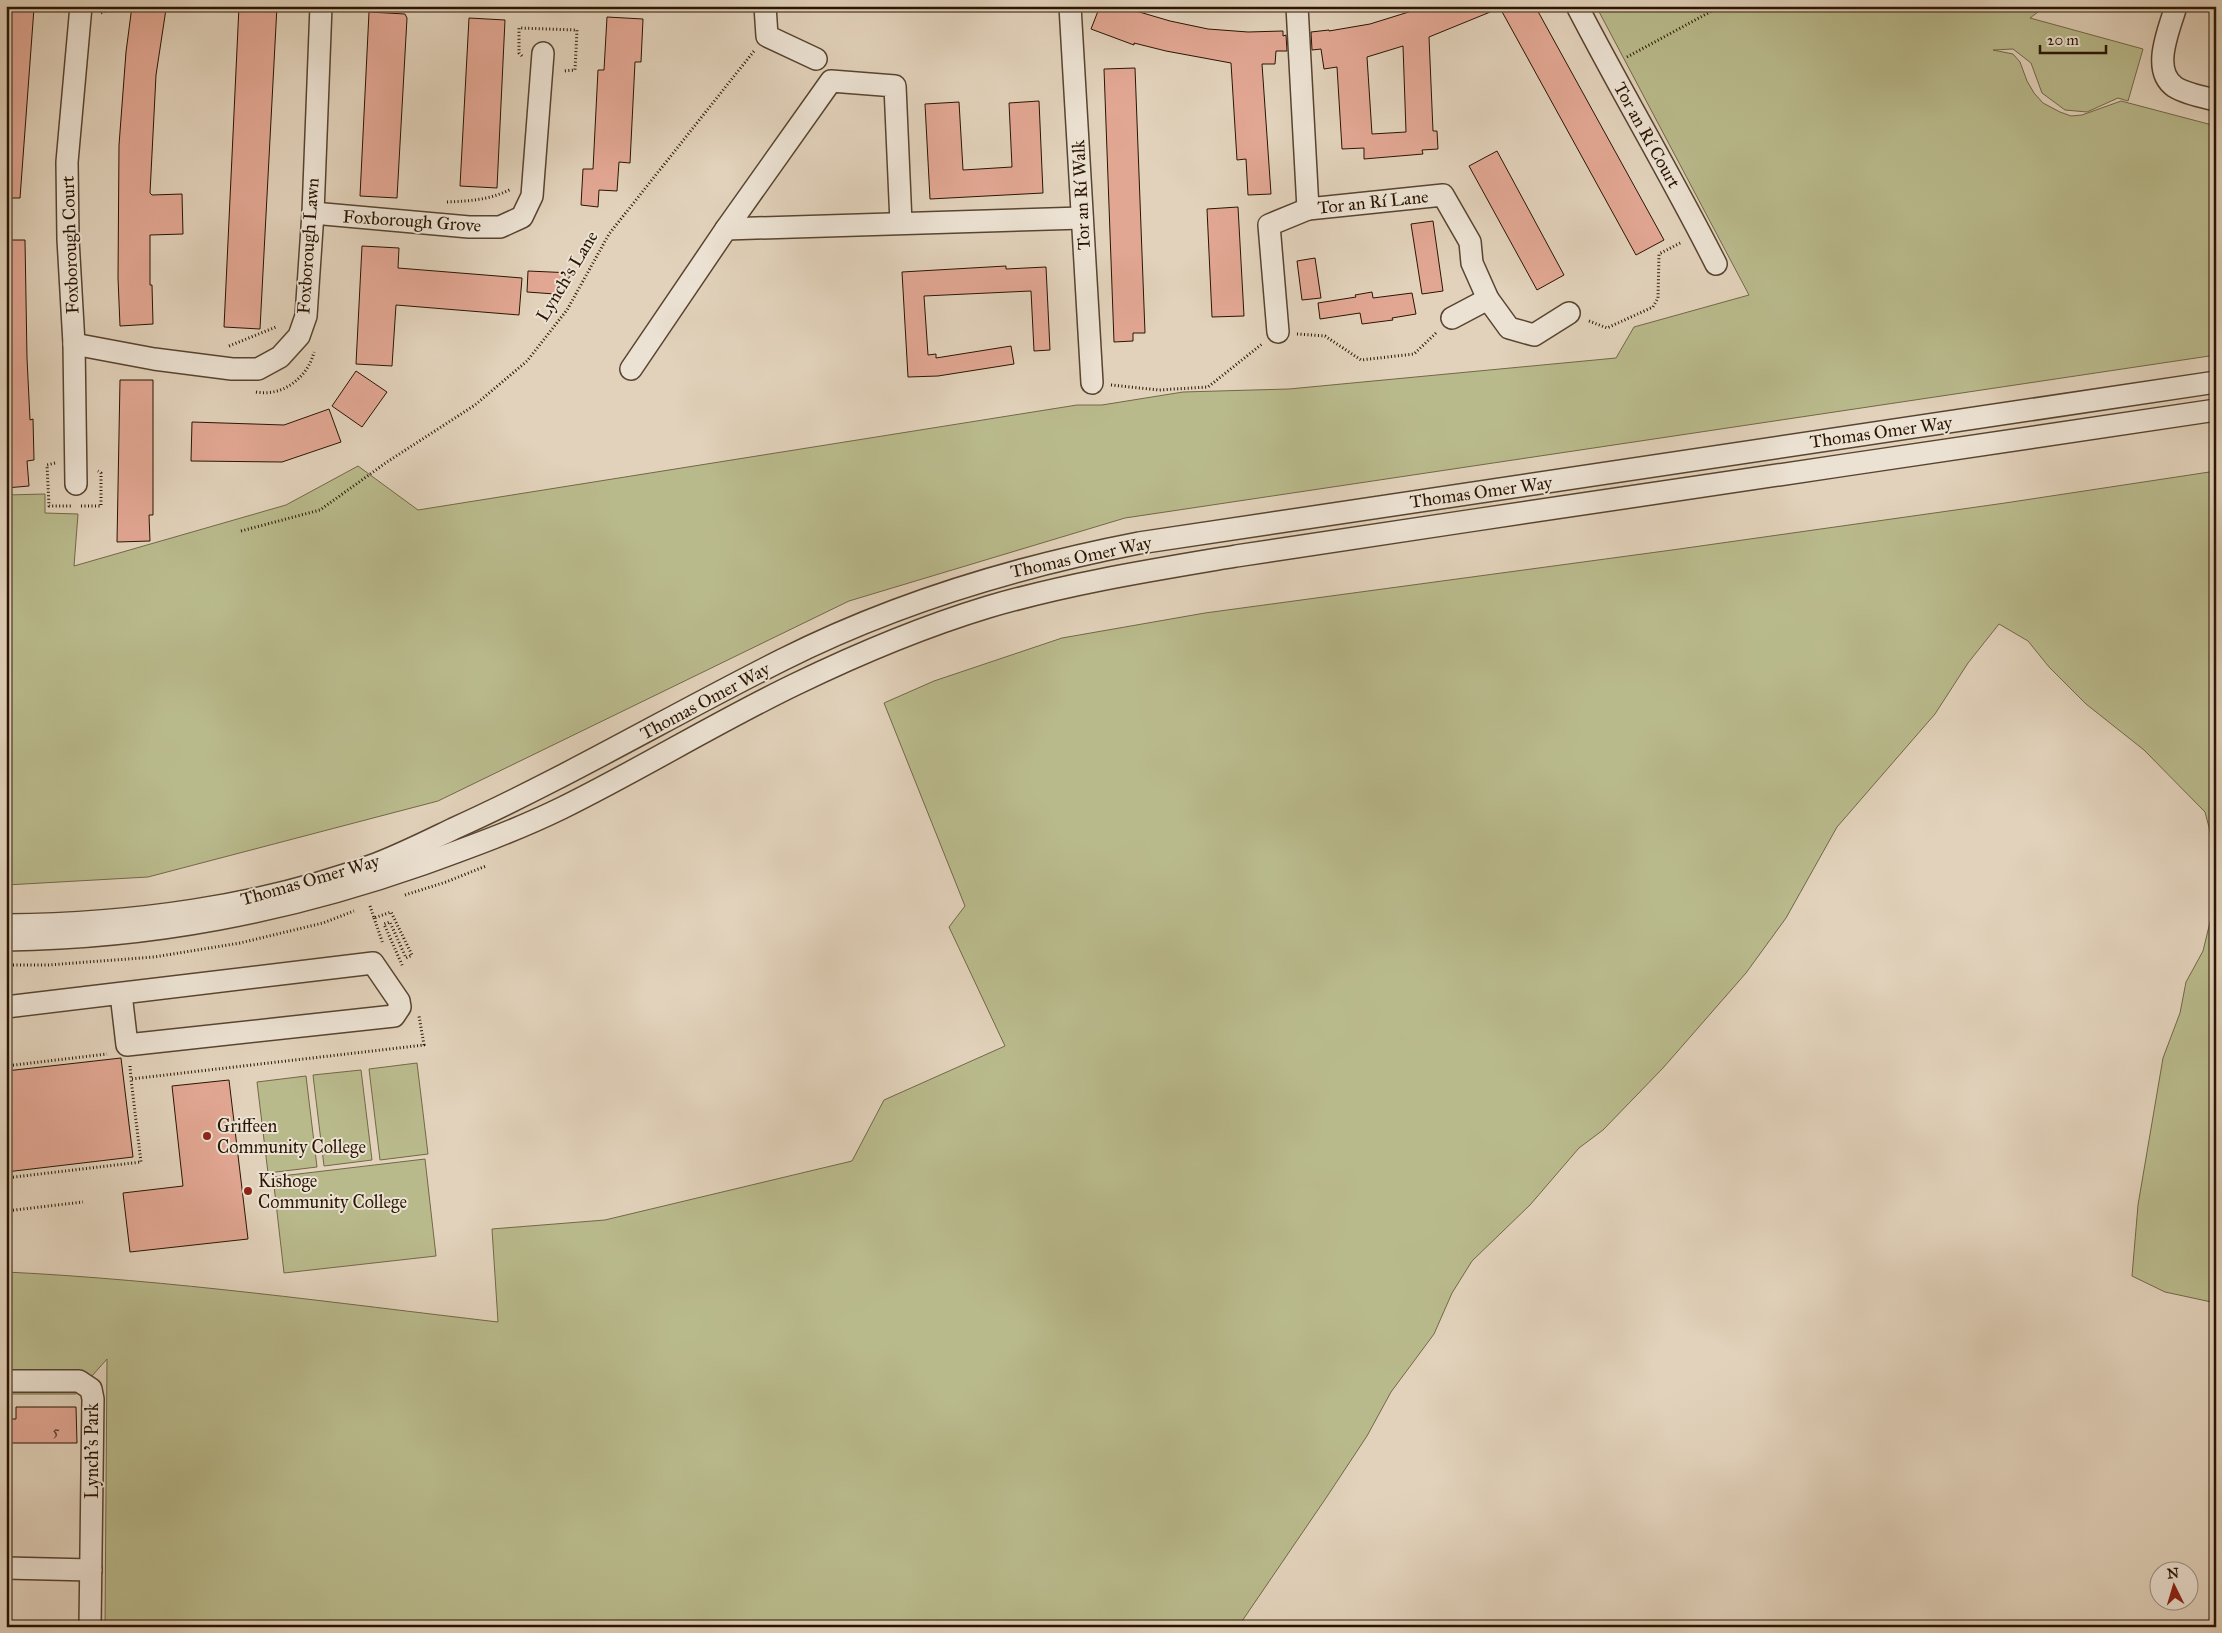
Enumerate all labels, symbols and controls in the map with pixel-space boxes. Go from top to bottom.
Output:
scale bar [2040,22,2106,54]
text: 20 m [2047,31,2079,49]
street label: Tor an Rí Court [1609,78,1685,192]
street label: Tor an Rí Walk [1067,139,1095,251]
street label: Foxborough Court [57,175,84,314]
street label: Foxborough Lawn [292,177,325,315]
street label: Tor an Rí Lane [1316,185,1430,219]
street label: Foxborough Grove [342,205,482,238]
street label: Lynch's Lane [531,227,603,325]
street label: Thomas Omer Way [1808,411,1954,453]
street label: Thomas Omer Way [1408,471,1554,513]
street label: Thomas Omer Way [1009,531,1154,583]
street label: Thomas Omer Way [636,657,774,744]
street label: Thomas Omer Way [238,849,383,910]
place label: Griffeen Community College [217,1115,366,1159]
marker: Griffeen Community College [201,1130,213,1142]
place label: Kishoge Community College [258,1170,407,1214]
marker: Kishoge Community College [242,1185,254,1197]
street label: Lynch's Park [81,1402,103,1499]
house number: 5 [53,1422,60,1440]
north arrow [2150,1560,2200,1610]
text: N [2166,1565,2180,1583]

